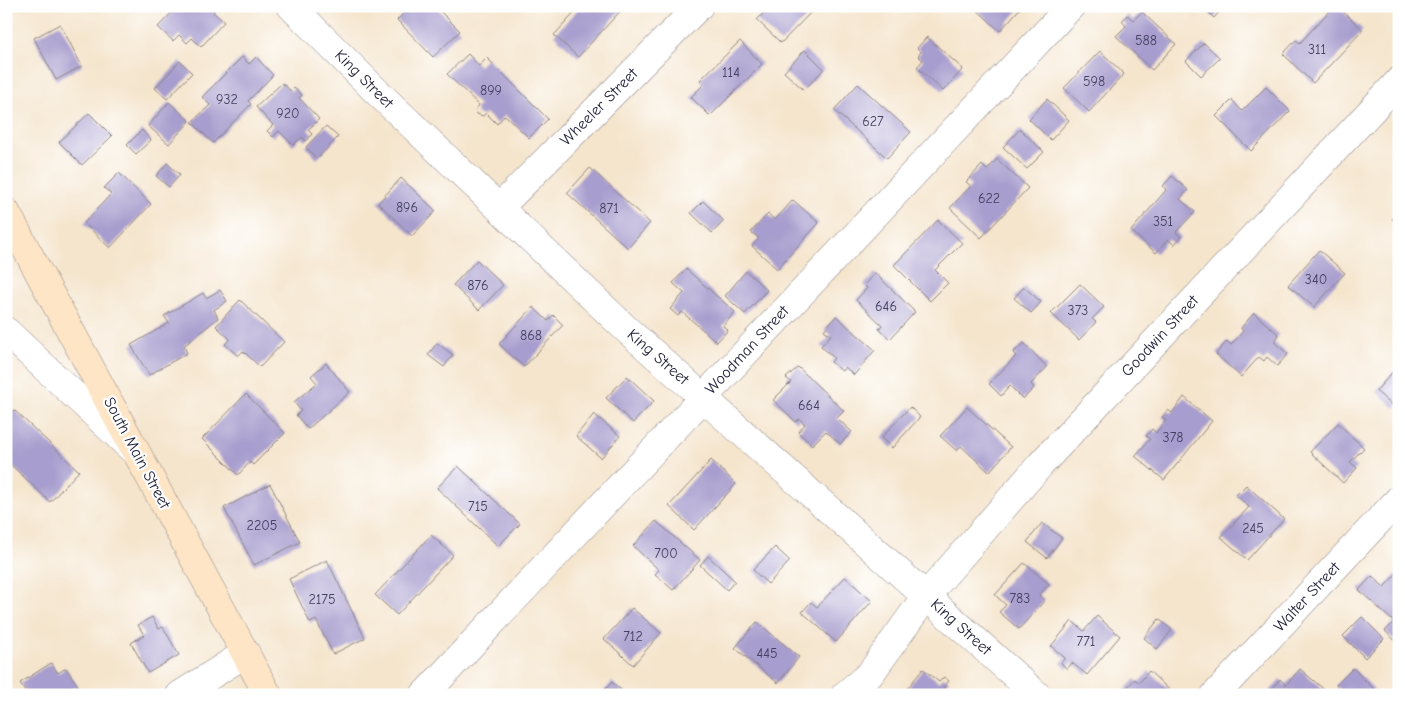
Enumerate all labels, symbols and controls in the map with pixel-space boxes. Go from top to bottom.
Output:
house number: 588 [1135,32,1157,49]
house number: 311 [1308,41,1326,58]
street label: King Street [331,46,397,112]
street label: Wheeler Street [557,64,642,149]
house number: 114 [722,64,740,81]
house number: 598 [1083,73,1105,90]
house number: 899 [480,82,502,99]
house number: 932 [216,91,238,108]
house number: 920 [276,105,300,122]
house number: 627 [862,113,884,130]
house number: 622 [978,190,1000,207]
house number: 896 [396,199,418,216]
house number: 871 [599,200,619,217]
house number: 351 [1153,213,1173,230]
house number: 340 [1305,271,1327,288]
house number: 876 [467,277,489,294]
street label: Goodwin Street [1118,291,1202,380]
house number: 646 [875,298,897,315]
street label: Woodman Street [701,302,793,398]
house number: 373 [1068,302,1088,319]
street label: King Street [624,325,693,389]
house number: 868 [520,327,542,344]
street label: South Main Street [100,394,174,512]
house number: 664 [798,397,820,414]
house number: 378 [1163,429,1183,446]
house number: 715 [468,498,488,515]
house number: 2205 [247,517,277,534]
house number: 245 [1242,520,1264,537]
house number: 700 [654,545,678,562]
street label: Walter Street [1270,558,1344,635]
house number: 783 [1010,590,1030,607]
house number: 2175 [308,591,336,608]
street label: King Street [927,595,995,659]
house number: 712 [623,628,643,645]
house number: 771 [1077,633,1095,650]
house number: 445 [756,645,778,662]

